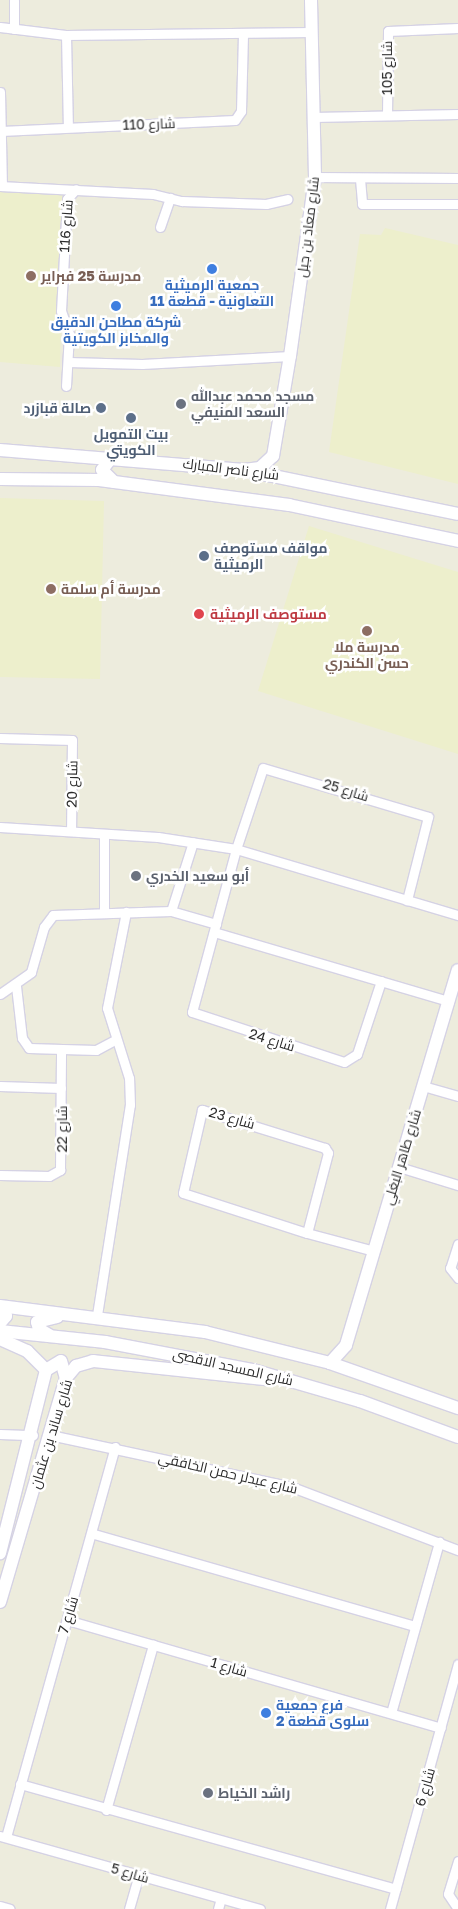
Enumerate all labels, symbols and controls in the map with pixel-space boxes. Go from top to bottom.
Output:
street label: شارع 105 [379,41,395,95]
street label: شارع 110 [122,115,176,133]
street label: شارع معاذ بن جبل [293,176,323,278]
street label: شارع 116 [56,199,76,253]
marker: جمعية الرميثية التعاونية - قطعة 11 [206,263,218,275]
place label: مدرسة 25 فبراير [41,268,141,284]
marker: مدرسة 25 فبراير [25,270,37,282]
place label: جمعية الرميثية التعاونية - قطعة 11 [150,277,274,310]
marker: شركة مطاحن الدقيق والمخابز الكويتية [110,300,122,312]
place label: شركة مطاحن الدقيق والمخابز الكويتية [51,314,181,347]
place label: مسجد محمد عبدالله السعد المنيفي [191,388,314,421]
marker: مسجد محمد عبدالله السعد المنيفي [175,398,187,410]
place label: صالة قبازرد [23,400,91,416]
marker: صالة قبازرد [95,402,107,414]
marker: بيت التمويل الكويتي [125,412,137,424]
place label: بيت التمويل الكويتي [94,426,168,458]
street label: شارع ناصر المبارك [182,455,280,483]
place label: مواقف مستوصف الرميثية [214,540,328,572]
marker: مواقف مستوصف الرميثية [198,550,210,562]
place label: مدرسة أم سلمة [61,581,161,597]
marker: مدرسة أم سلمة [45,583,57,595]
place label: مستوصف الرميثية [210,606,327,622]
marker: مستوصف الرميثية [192,607,206,621]
marker: مدرسة ملا حسن الكندري [361,625,373,637]
place label: مدرسة ملا حسن الكندري [325,639,409,672]
street label: شارع 20 [63,760,81,808]
street label: شارع 25 [321,775,371,805]
place label: أبو سعيد الخدري [146,868,249,884]
marker: أبو سعيد الخدري [130,870,142,882]
street label: شارع 24 [247,1025,297,1055]
street label: شارع 23 [207,1103,257,1133]
street label: شارع 22 [54,1106,70,1152]
street label: شارع طاهر البغلي [379,1107,425,1207]
street label: شارع المسجد الاقصى [171,1345,295,1389]
street label: شارع ساند بن عثمان [26,1377,76,1491]
street label: شارع عبدلر حمن الخافقي [157,1449,299,1497]
street label: شارع 7 [54,1594,82,1636]
street label: شارع 1 [209,1654,249,1680]
place label: فرع جمعية سلوى قطعة 2 [276,1697,369,1730]
marker: فرع جمعية سلوى قطعة 2 [260,1707,272,1719]
street label: شارع 6 [412,1766,438,1808]
place label: راشد الخياط [218,1785,290,1801]
marker: راشد الخياط [202,1787,214,1799]
street label: شارع 5 [109,1860,151,1886]

